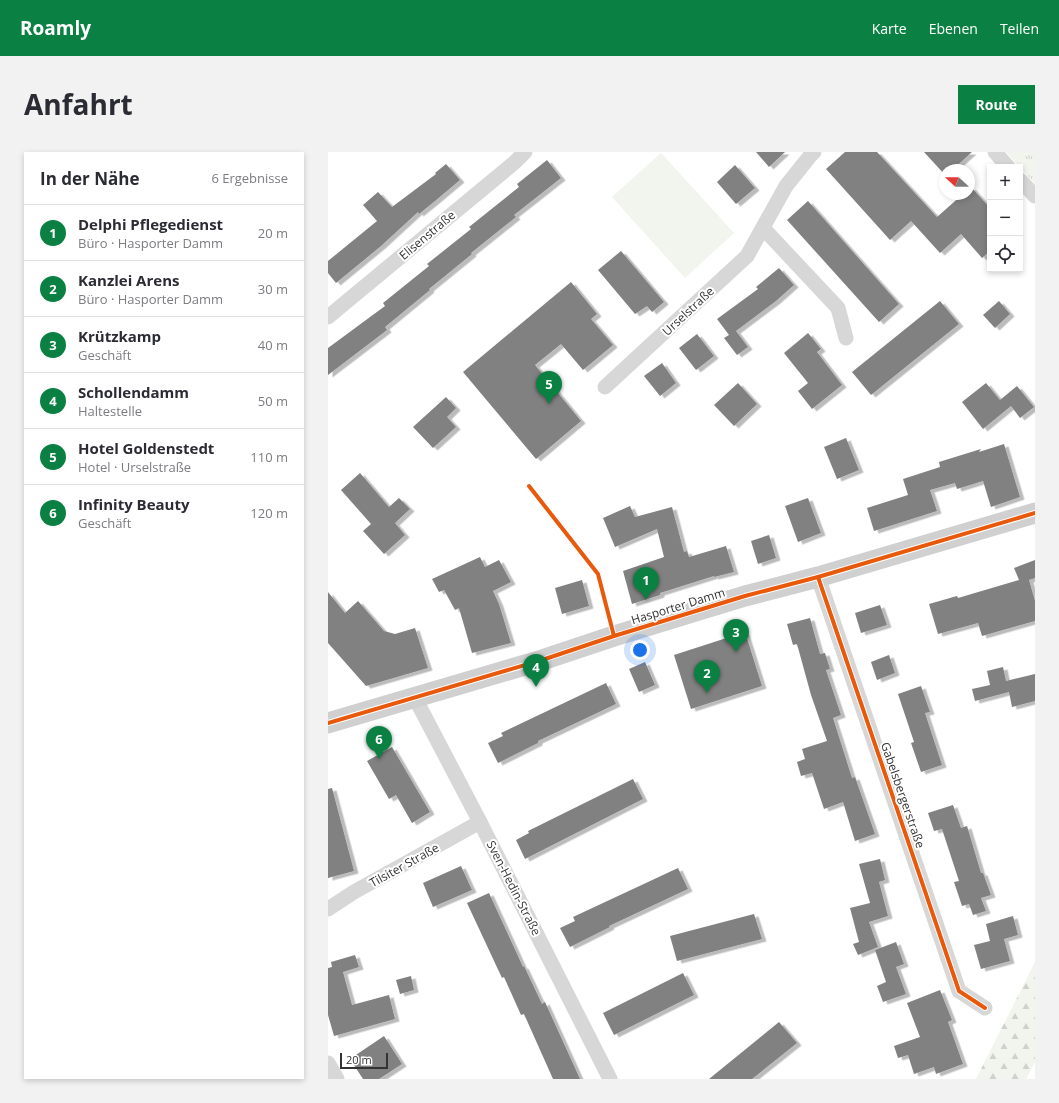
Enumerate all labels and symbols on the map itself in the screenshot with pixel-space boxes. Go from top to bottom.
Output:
north arrow [939,164,975,200]
street label: Elisenstraße [395,206,459,263]
street label: Urselstraße [658,282,718,339]
pin: 5 [536,371,562,404]
pin: 1 [633,567,659,600]
street label: Hasporter Damm [629,584,727,628]
pin: 3 [723,619,749,652]
your location [630,640,650,660]
pin: 4 [523,654,549,687]
pin: 2 [694,660,720,693]
pin: 6 [366,726,392,759]
street label: Gabelsbergerstraße [877,740,929,851]
street label: Sven-Hedin-Straße [483,838,545,939]
street label: Tilsiter Straße [366,839,442,891]
scale bar [340,1051,388,1070]

